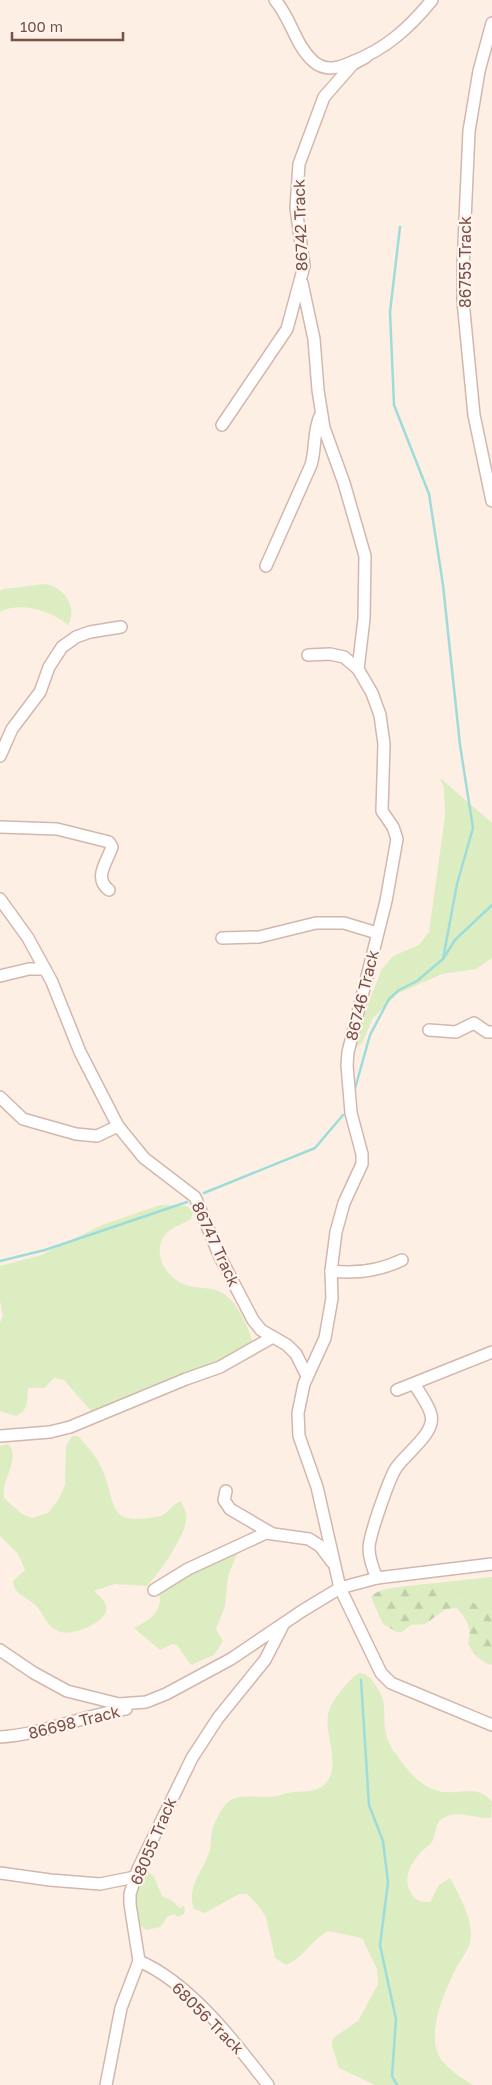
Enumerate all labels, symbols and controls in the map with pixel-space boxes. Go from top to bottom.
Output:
scale bar [12,10,124,42]
text: 100 m [20,17,63,35]
street label: 86742 Track [288,179,312,271]
street label: 86755 Track [455,216,475,308]
street label: 86746 Track [341,948,383,1042]
street label: 86747 Track [188,1198,244,1290]
street label: 86698 Track [26,1701,122,1743]
street label: 68055 Track [126,1794,180,1888]
street label: 68056 Track [168,1978,248,2058]

